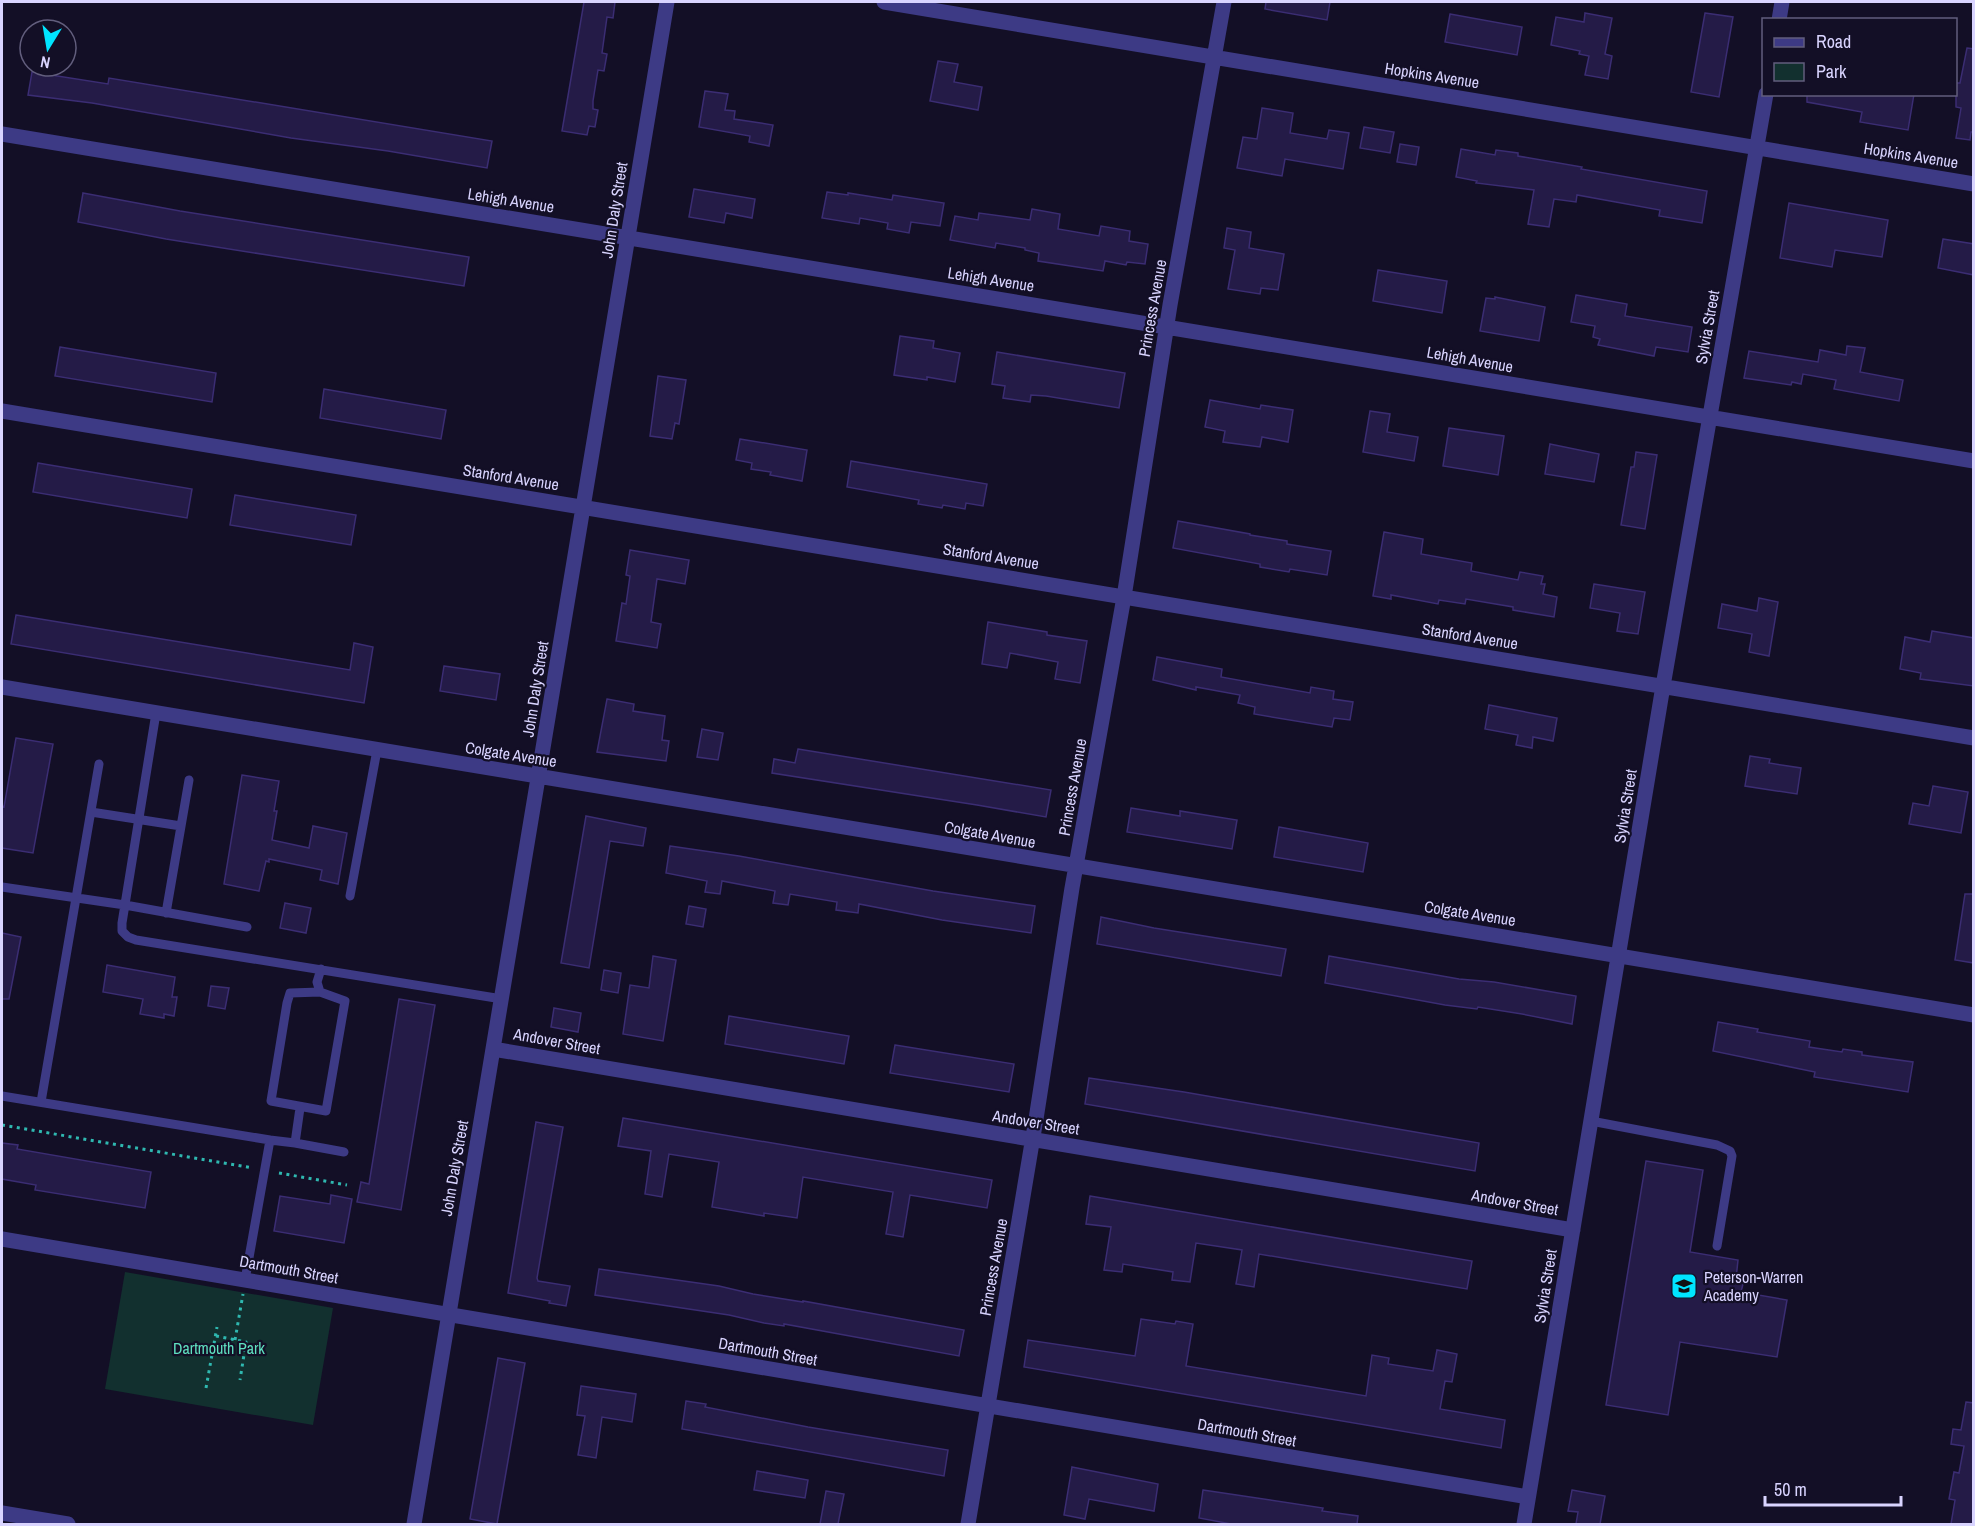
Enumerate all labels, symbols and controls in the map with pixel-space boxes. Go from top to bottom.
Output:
north arrow [18,18,78,78]
legend [1762,18,1957,96]
text: Road [1816,29,1851,54]
text: N [38,51,52,74]
street label: Hopkins Avenue [1383,57,1481,93]
text: Park [1816,59,1847,84]
street label: Hopkins Avenue [1862,137,1960,173]
street label: John Daly Street [596,160,633,260]
street label: Lehigh Avenue [466,182,556,218]
street label: Princess Avenue [1133,258,1171,358]
street label: Lehigh Avenue [946,261,1036,297]
street label: Sylvia Street [1690,288,1724,366]
street label: Lehigh Avenue [1425,341,1515,377]
street label: Stanford Avenue [461,459,561,495]
street label: Stanford Avenue [941,538,1041,574]
street label: Stanford Avenue [1420,618,1520,654]
street label: John Daly Street [517,639,554,739]
street label: Colgate Avenue [464,736,558,772]
street label: Princess Avenue [1053,737,1091,837]
street label: Sylvia Street [1608,767,1642,844]
street label: Colgate Avenue [943,815,1037,853]
street label: Colgate Avenue [1423,895,1517,931]
street label: Andover Street [511,1022,602,1059]
street label: Andover Street [990,1104,1081,1140]
street label: John Daly Street [435,1118,473,1218]
street label: Andover Street [1469,1183,1560,1220]
street label: Princess Avenue [974,1217,1012,1317]
street label: Sylvia Street [1528,1247,1562,1324]
street label: Dartmouth Street [238,1249,340,1289]
place label: Peterson-Warren Academy [1703,1266,1803,1306]
school or university icon: Peterson-Warren Academy [1669,1271,1699,1301]
street label: Dartmouth Street [717,1331,819,1371]
park label: Dartmouth Park [173,1337,265,1359]
street label: Dartmouth Street [1196,1412,1298,1452]
scale bar [1765,1469,1902,1507]
text: 50 m [1774,1477,1807,1502]

